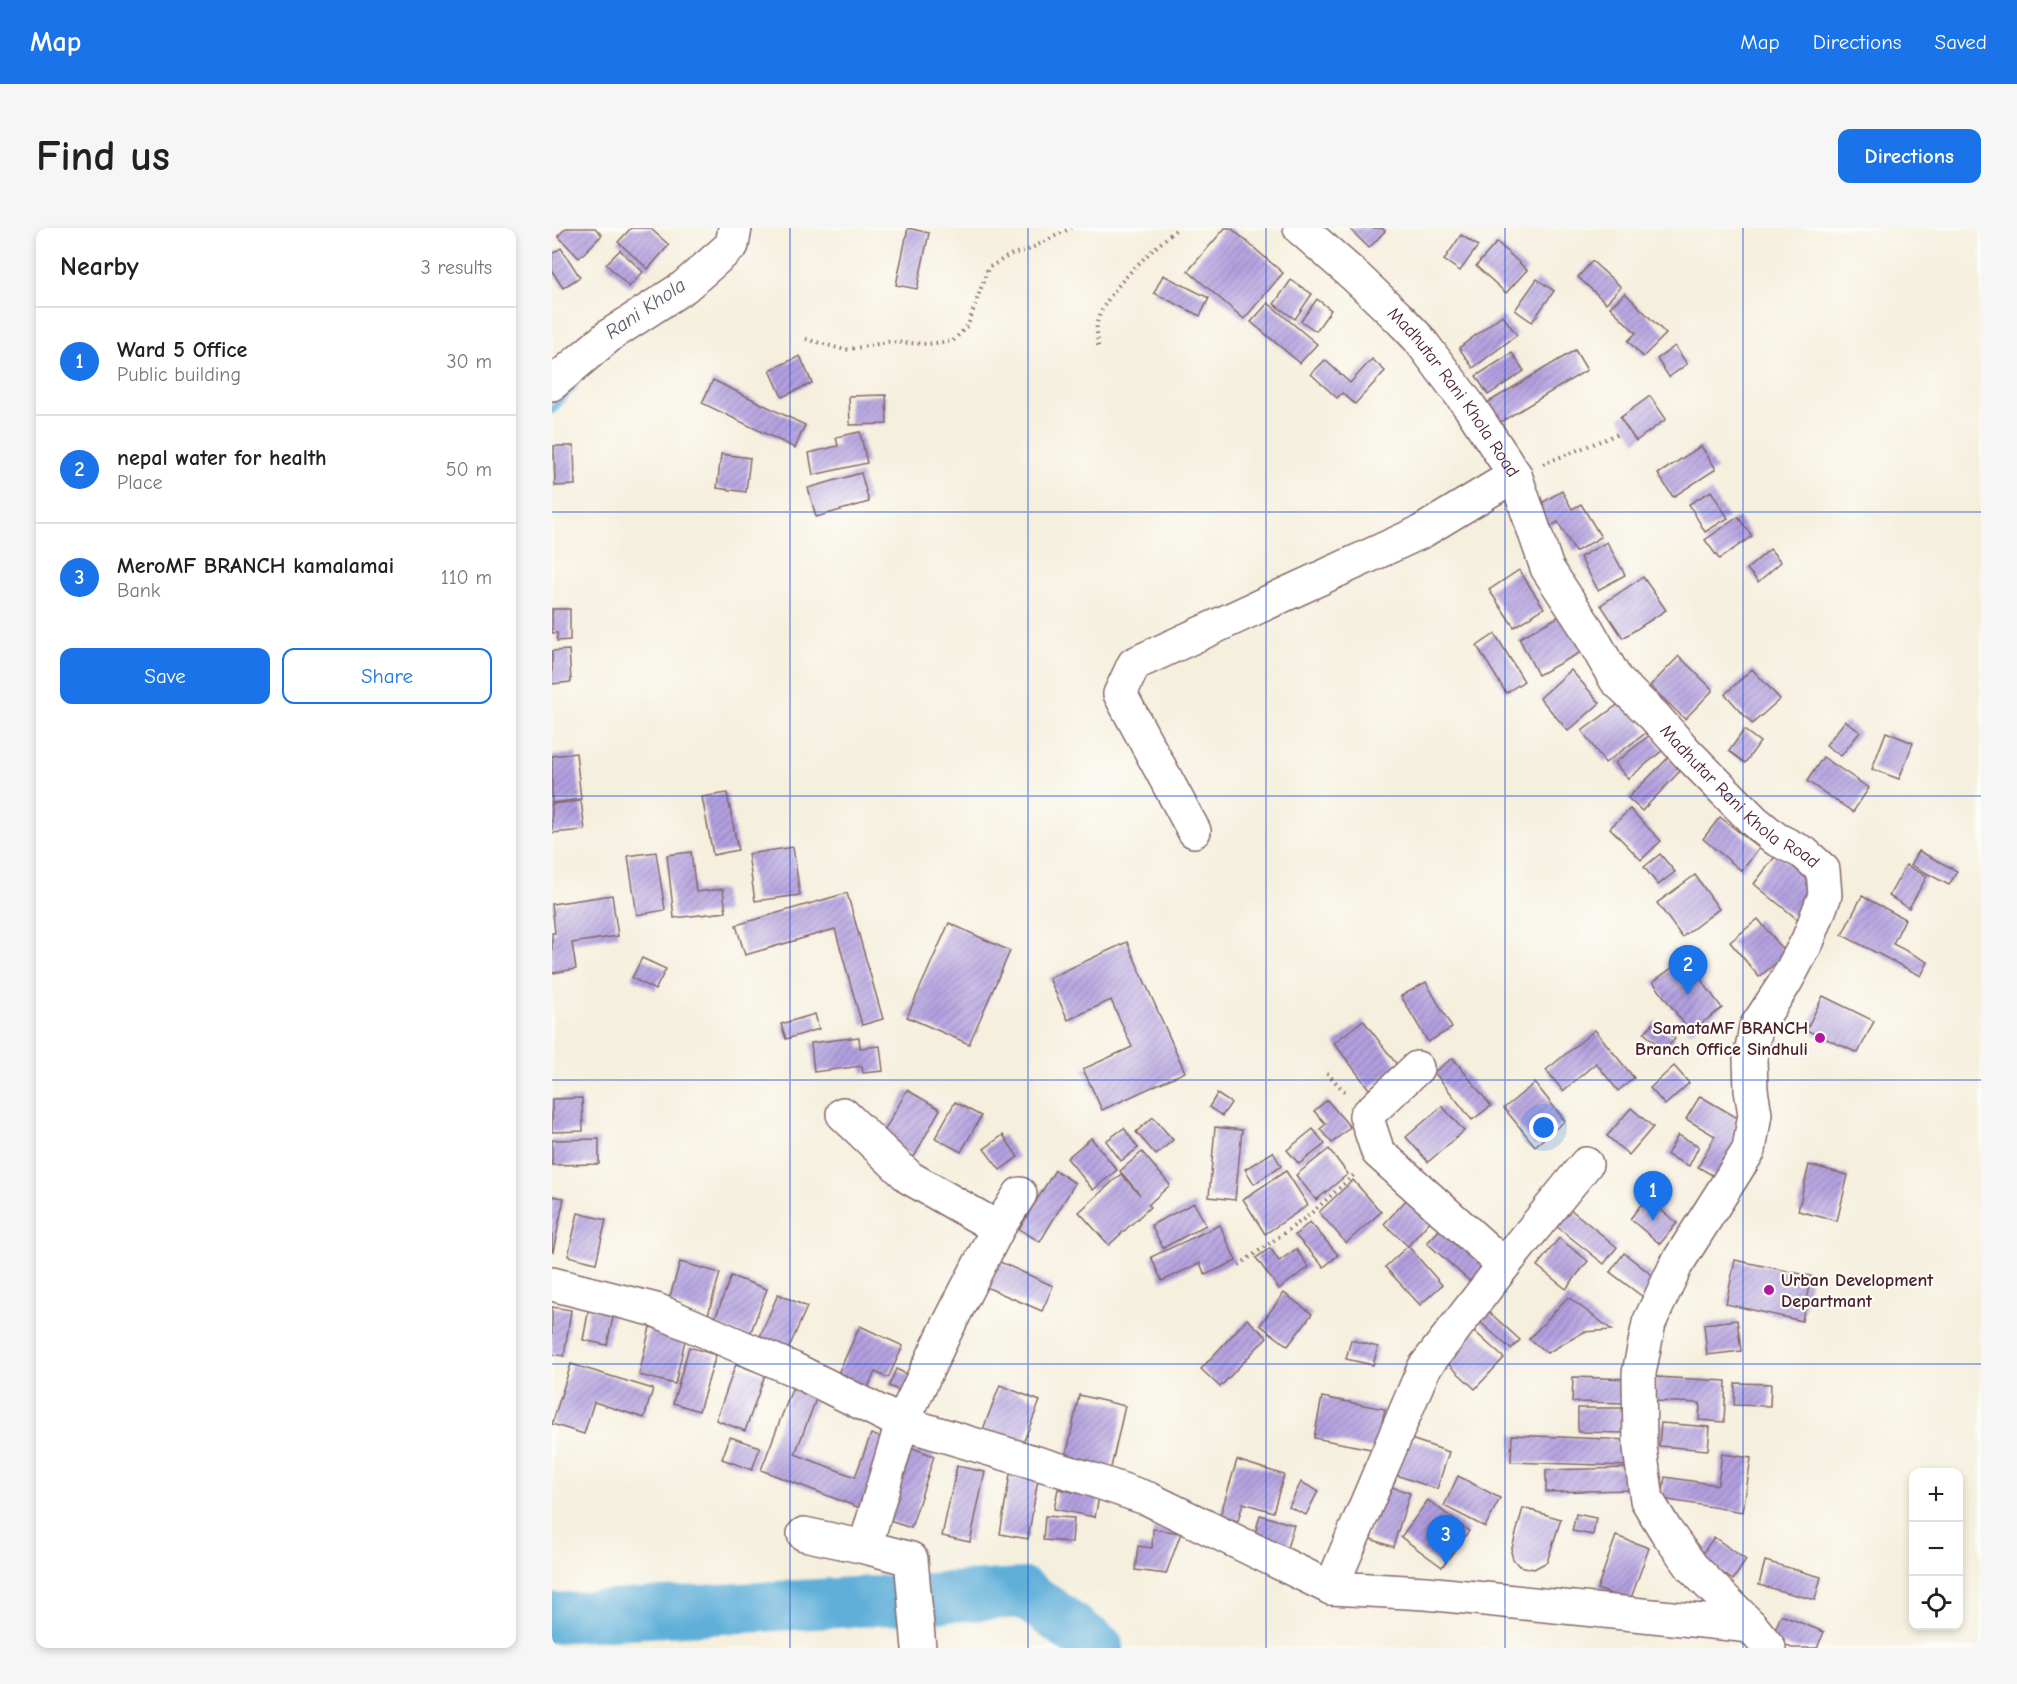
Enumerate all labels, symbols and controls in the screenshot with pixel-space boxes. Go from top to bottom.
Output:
text: Map [30,26,81,58]
text: Map [1740,30,1780,54]
text: Directions [1813,30,1902,54]
text: Saved [1935,30,1987,54]
button: Directions [1838,129,1981,183]
text: Find us [36,132,170,181]
text: Nearby [60,252,139,282]
text: 3 results [421,256,492,279]
water label: Rani Khola [601,273,690,344]
street label: Madhutar Rani Khola Road [1383,303,1523,481]
text: Ward 5 Office [117,337,247,363]
text: 1 [76,350,83,373]
text: 30 m [446,350,492,373]
text: Public building [117,363,241,386]
text: nepal water for health [117,445,327,471]
text: 2 [75,458,84,481]
text: 50 m [446,458,492,481]
text: Place [117,471,163,494]
text: MeroMF BRANCH kamalamai [117,553,394,579]
text: 3 [75,566,84,589]
text: 110 m [441,566,492,589]
text: Bank [117,579,160,602]
button: Save [60,648,270,704]
button: Share [282,648,492,704]
street label: Madhutar Rani Khola Road [1656,720,1823,873]
pin: 2 [1668,946,1708,995]
place label: SamataMF BRANCH Branch Office Sindhuli [1635,1018,1808,1060]
marker: SamataMF BRANCH Branch Office Sindhuli [1813,1031,1827,1045]
your location [1529,1113,1558,1142]
pin: 1 [1634,1172,1672,1221]
place label: Urban Development Departmant [1781,1270,1934,1312]
marker: Urban Development Departmant [1762,1283,1776,1297]
map controls [1909,1468,1963,1630]
button: + [1909,1468,1963,1522]
pin: 3 [1426,1516,1466,1565]
button: − [1909,1522,1963,1576]
button: locate [1909,1576,1963,1630]

